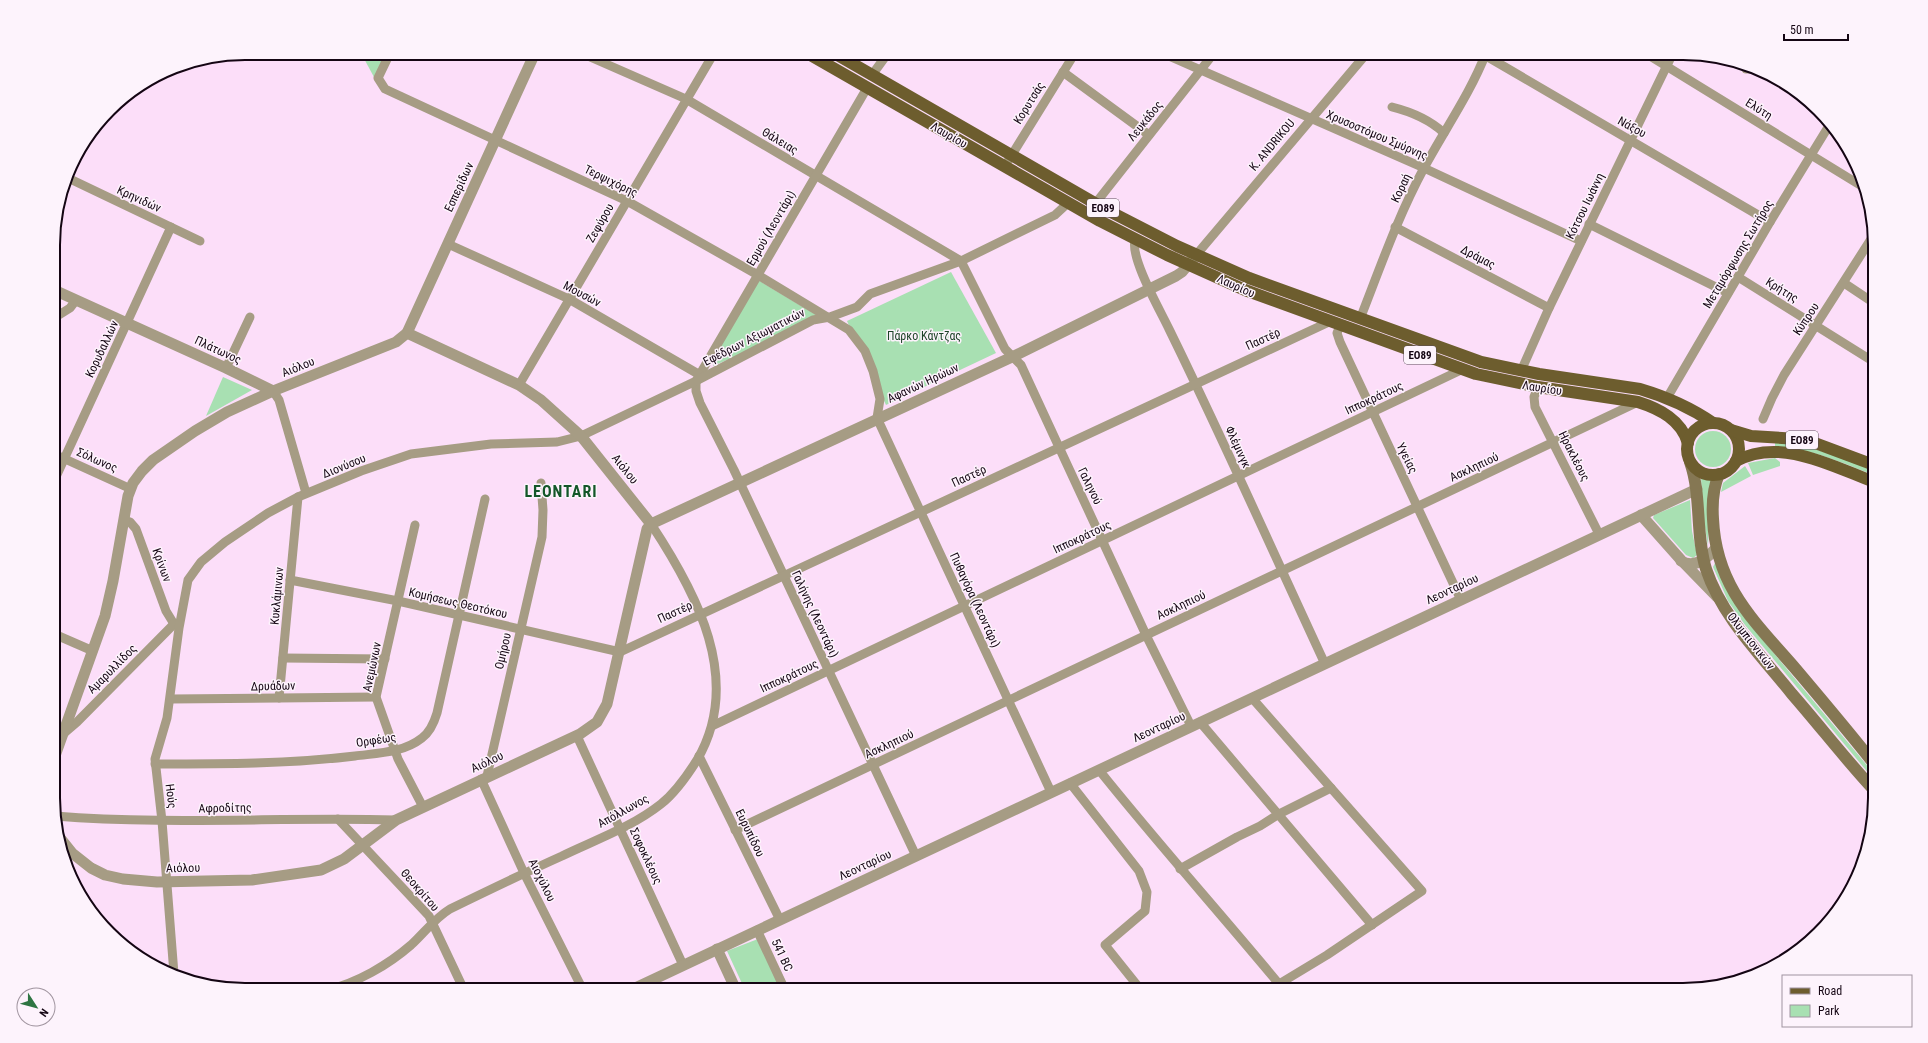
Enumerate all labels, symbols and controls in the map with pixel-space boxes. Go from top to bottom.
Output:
scale bar [1784,16,1848,42]
text: 50 m [1790,23,1814,37]
street label: Κορυτσάς [1011,79,1048,127]
street label: Ελύτη [1743,95,1775,123]
street label: Λευκάδος [1125,98,1166,144]
street label: Χρυσοστόμου Σμύρνης [1324,107,1430,163]
street label: Νάξου [1615,114,1649,141]
street label: K. ANDRIKOU [1246,116,1298,174]
street label: Λαυρίου [928,119,970,151]
street label: Θάλειας [759,125,801,157]
street label: Εσπερίδων [441,160,477,214]
street label: Τερψιχόρης [582,162,640,200]
street label: Κοραή [1388,171,1414,205]
street label: Κότσου Ιωάννη [1563,171,1607,241]
street label: Kρηνιδών [115,183,163,215]
street label: Ερμού (Λεοντάρι) [744,188,798,268]
street label: Μεταμόρφωσης Σωτήρος [1700,197,1776,311]
road number: ΕΟ89 [1087,199,1119,217]
street label: Ζεφύρου [583,201,617,245]
street label: Δράμας [1458,242,1498,272]
street label: Λαυρίου [1215,271,1257,301]
street label: Κρήτης [1763,275,1801,306]
street label: Μουσών [561,278,603,310]
street label: Κύπρου [1790,300,1822,338]
street label: Εφέδρων Αξιωματικών [701,305,808,370]
street label: Κορυδαλλών [83,318,121,380]
street label: Παστέρ [1243,325,1283,353]
park label: Πάρκο Κάντζας [887,329,961,343]
street label: Πλάτωνος [192,333,244,367]
road number: ΕΟ89 [1404,346,1436,364]
street label: Αιόλου [280,354,317,380]
street label: Αφανών Ηρώων [885,360,961,406]
street label: Ιπποκράτους [1343,378,1405,417]
street label: Λαυρίου [1521,378,1563,398]
street label: Φλέμινγκ [1222,424,1254,470]
street label: Ηρακλέους [1555,429,1593,484]
road number: ΕΟ89 [1786,431,1818,449]
street label: Υγείας [1394,440,1421,476]
street label: Σόλωνος [74,445,120,475]
street label: Ασκληπιού [1447,450,1501,484]
street label: Διονύσου [320,451,368,481]
street label: Αιόλου [609,451,641,487]
street label: Παστέρ [949,462,989,490]
street label: Γαληνού [1075,465,1105,507]
district label: LEONTARI [524,482,598,501]
street label: Ιπποκράτους [1051,517,1113,556]
street label: Κρίνων [149,546,175,584]
street label: Πυθαγόρα (Λεοντάρι) [947,550,1003,650]
street label: Κυκλάμινων [268,567,286,625]
street label: Γαλήνης (Λεοντάρι) [789,568,841,660]
street label: Λεονταρίου [1423,571,1481,607]
street label: Κομήσεως Θεοτόκου [407,585,509,621]
street label: Ασκληπιού [1154,588,1208,622]
street label: Παστέρ [655,598,695,626]
street label: Ολυμπιονικών [1724,610,1778,672]
street label: Ομήρου [492,631,514,671]
street label: Αμαρυλλίδος [85,641,140,696]
street label: Ανεμώνων [360,641,384,693]
street label: Ιπποκράτους [758,656,820,695]
street label: Δρυάδων [251,679,295,693]
street label: Λεονταρίου [1130,709,1188,745]
street label: Ασκληπιού [862,727,916,761]
street label: Ορφέως [355,730,397,750]
street label: Αιόλου [469,748,506,776]
street label: Ηούς [163,783,180,810]
street label: Απόλλωνος [595,791,651,831]
street label: Αφροδίτης [198,801,252,815]
street label: Ευρυπίδου [733,807,768,859]
street label: Σοφοκλέους [627,826,665,887]
street label: Λεονταρίου [836,847,894,883]
street label: Αιοχύλου [526,856,558,904]
street label: Αιόλου [166,861,200,875]
street label: Θεοκρίτου [398,866,442,914]
street label: 541 BC [768,937,796,973]
legend [1782,975,1912,1027]
text: Road [1818,984,1842,998]
north arrow [16,987,56,1027]
text: Park [1818,1004,1840,1018]
text: N [36,1006,51,1019]

